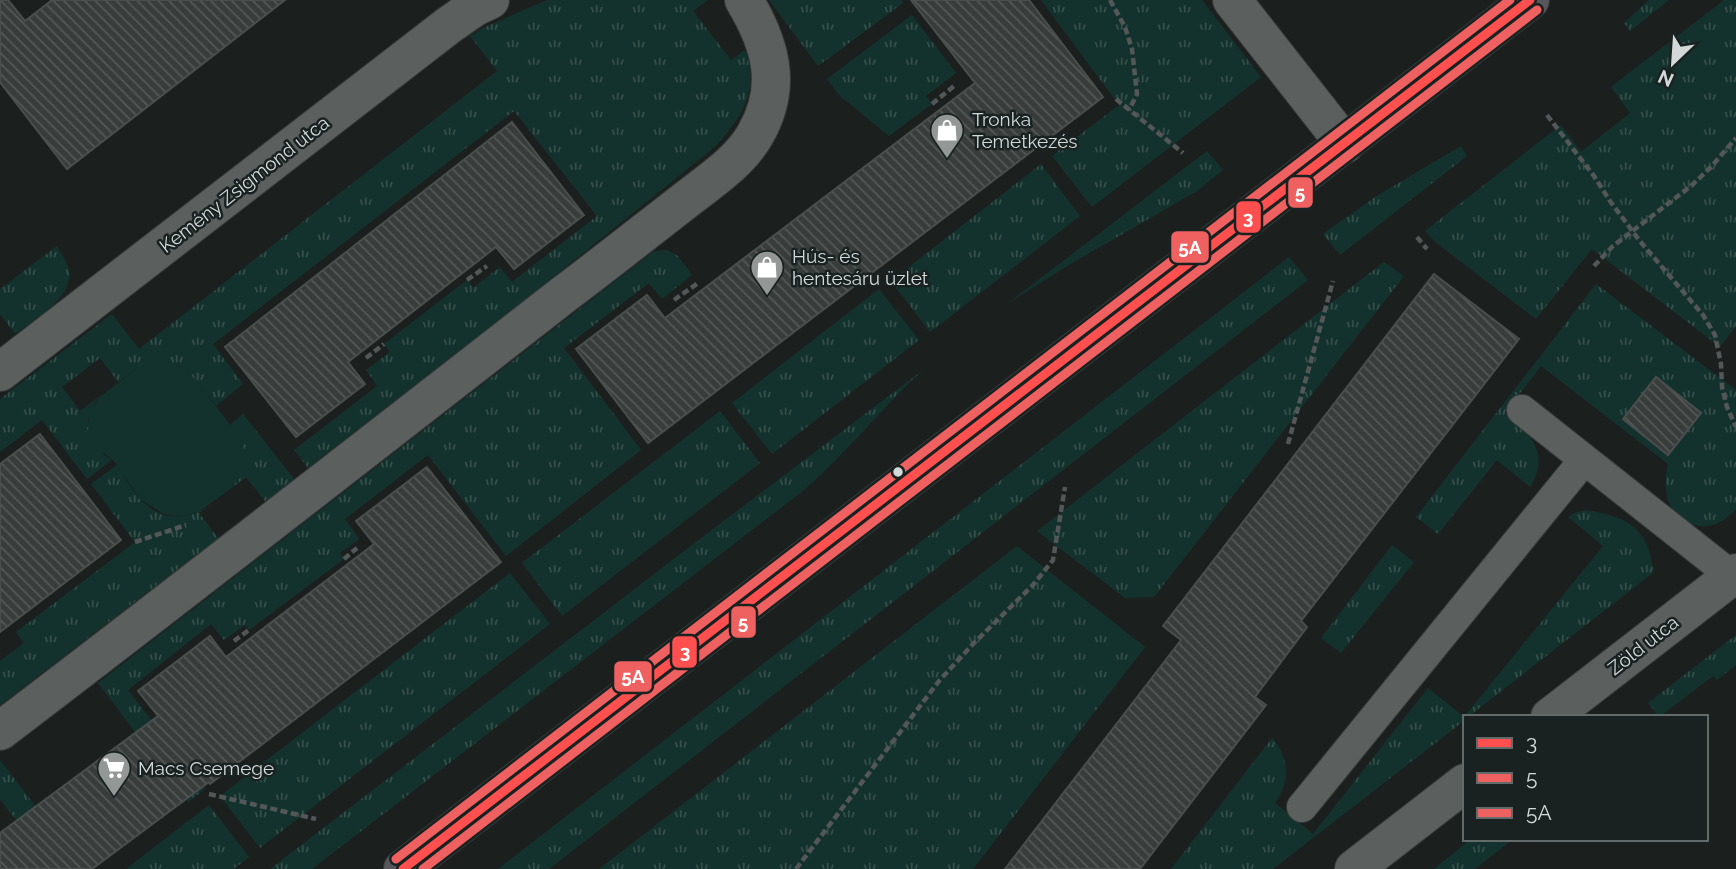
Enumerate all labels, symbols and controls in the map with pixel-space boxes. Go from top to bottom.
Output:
north arrow [1638,28,1708,98]
text: N [1655,65,1677,91]
place label: Tronka Temetkezés [972,108,1078,152]
street label: Kemény Zsigmond utca [155,111,333,257]
shop icon: Tronka Temetkezés [928,111,966,160]
line badge: 5 [1287,176,1314,209]
text: 5 [1295,181,1305,203]
line badge: 3 [1235,200,1262,234]
text: 3 [1243,206,1253,228]
line badge: 5A [1170,230,1210,264]
text: 5A [1178,236,1202,258]
place label: Hús- és hentesáru üzlet [792,245,929,289]
shop icon: Hús- és hentesáru üzlet [748,248,786,297]
unlabelled marker [891,465,905,479]
line badge: 5 [730,605,757,639]
text: 5 [738,611,748,633]
street label: Zöld utca [1604,611,1682,679]
line badge: 3 [671,635,698,669]
text: 3 [680,640,690,662]
line badge: 5A [613,660,653,693]
text: 5A [621,665,645,687]
legend [1463,715,1708,841]
text: 3 [1526,730,1537,755]
supermarket icon: Macs Csemege [95,749,133,798]
place label: Macs Csemege [138,757,274,779]
text: 5 [1526,765,1537,790]
text: 5A [1526,800,1552,825]

